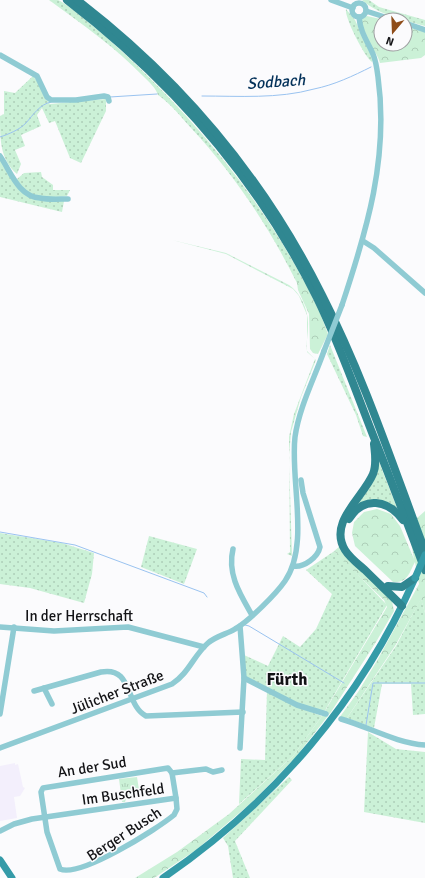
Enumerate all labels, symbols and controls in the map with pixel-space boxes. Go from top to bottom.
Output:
north arrow [373,12,413,52]
text: N [384,34,396,48]
water label: Sodbach [246,70,307,94]
street label: In der Herrschaft [25,607,133,625]
street label: Jülicher Straße [68,666,166,718]
district label: Fürth [267,669,307,690]
street label: An der Sud [56,753,128,781]
street label: Im Buschfeld [80,779,166,809]
street label: Berger Busch [83,803,165,865]

